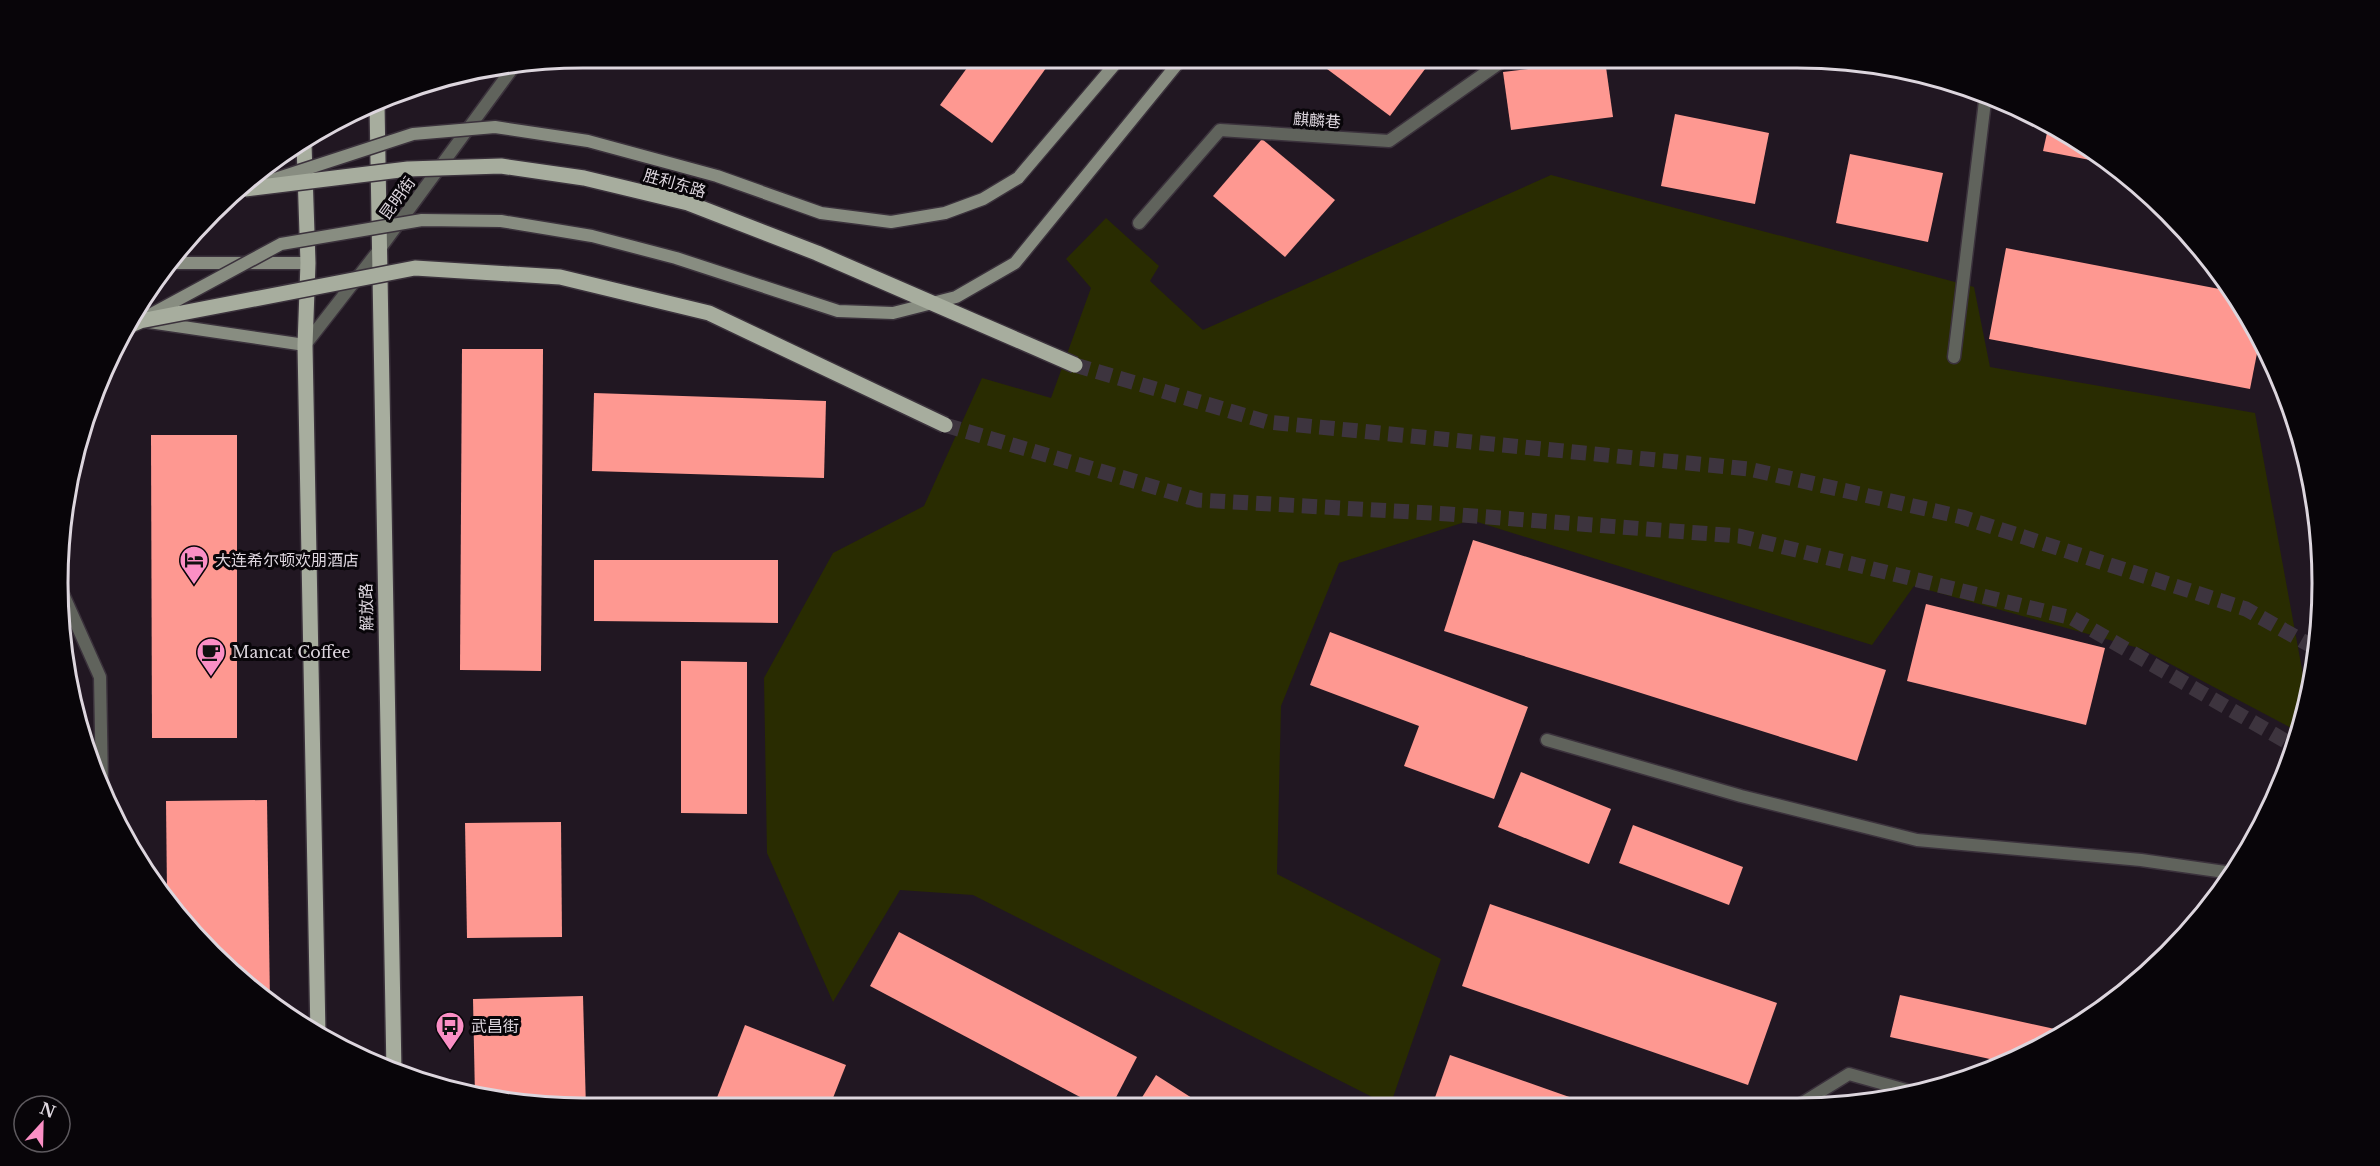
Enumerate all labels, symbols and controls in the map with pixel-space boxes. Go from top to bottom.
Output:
street label: 麒麟巷 [1292,108,1342,132]
street label: 胜利东路 [641,165,709,201]
street label: 昆明街 [375,173,419,223]
hotel icon: 大连希尔顿欢朋酒店 [178,544,210,586]
place label: 大连希尔顿欢朋酒店 [215,550,359,570]
street label: 解放路 [356,583,376,631]
cafe icon: Mancat Coffee [195,636,227,678]
place label: Mancat Coffee [232,642,351,662]
bus stop icon: 武昌街 [434,1010,466,1052]
place label: 武昌街 [471,1016,519,1036]
north arrow [12,1094,72,1154]
text: N [37,1098,58,1122]

